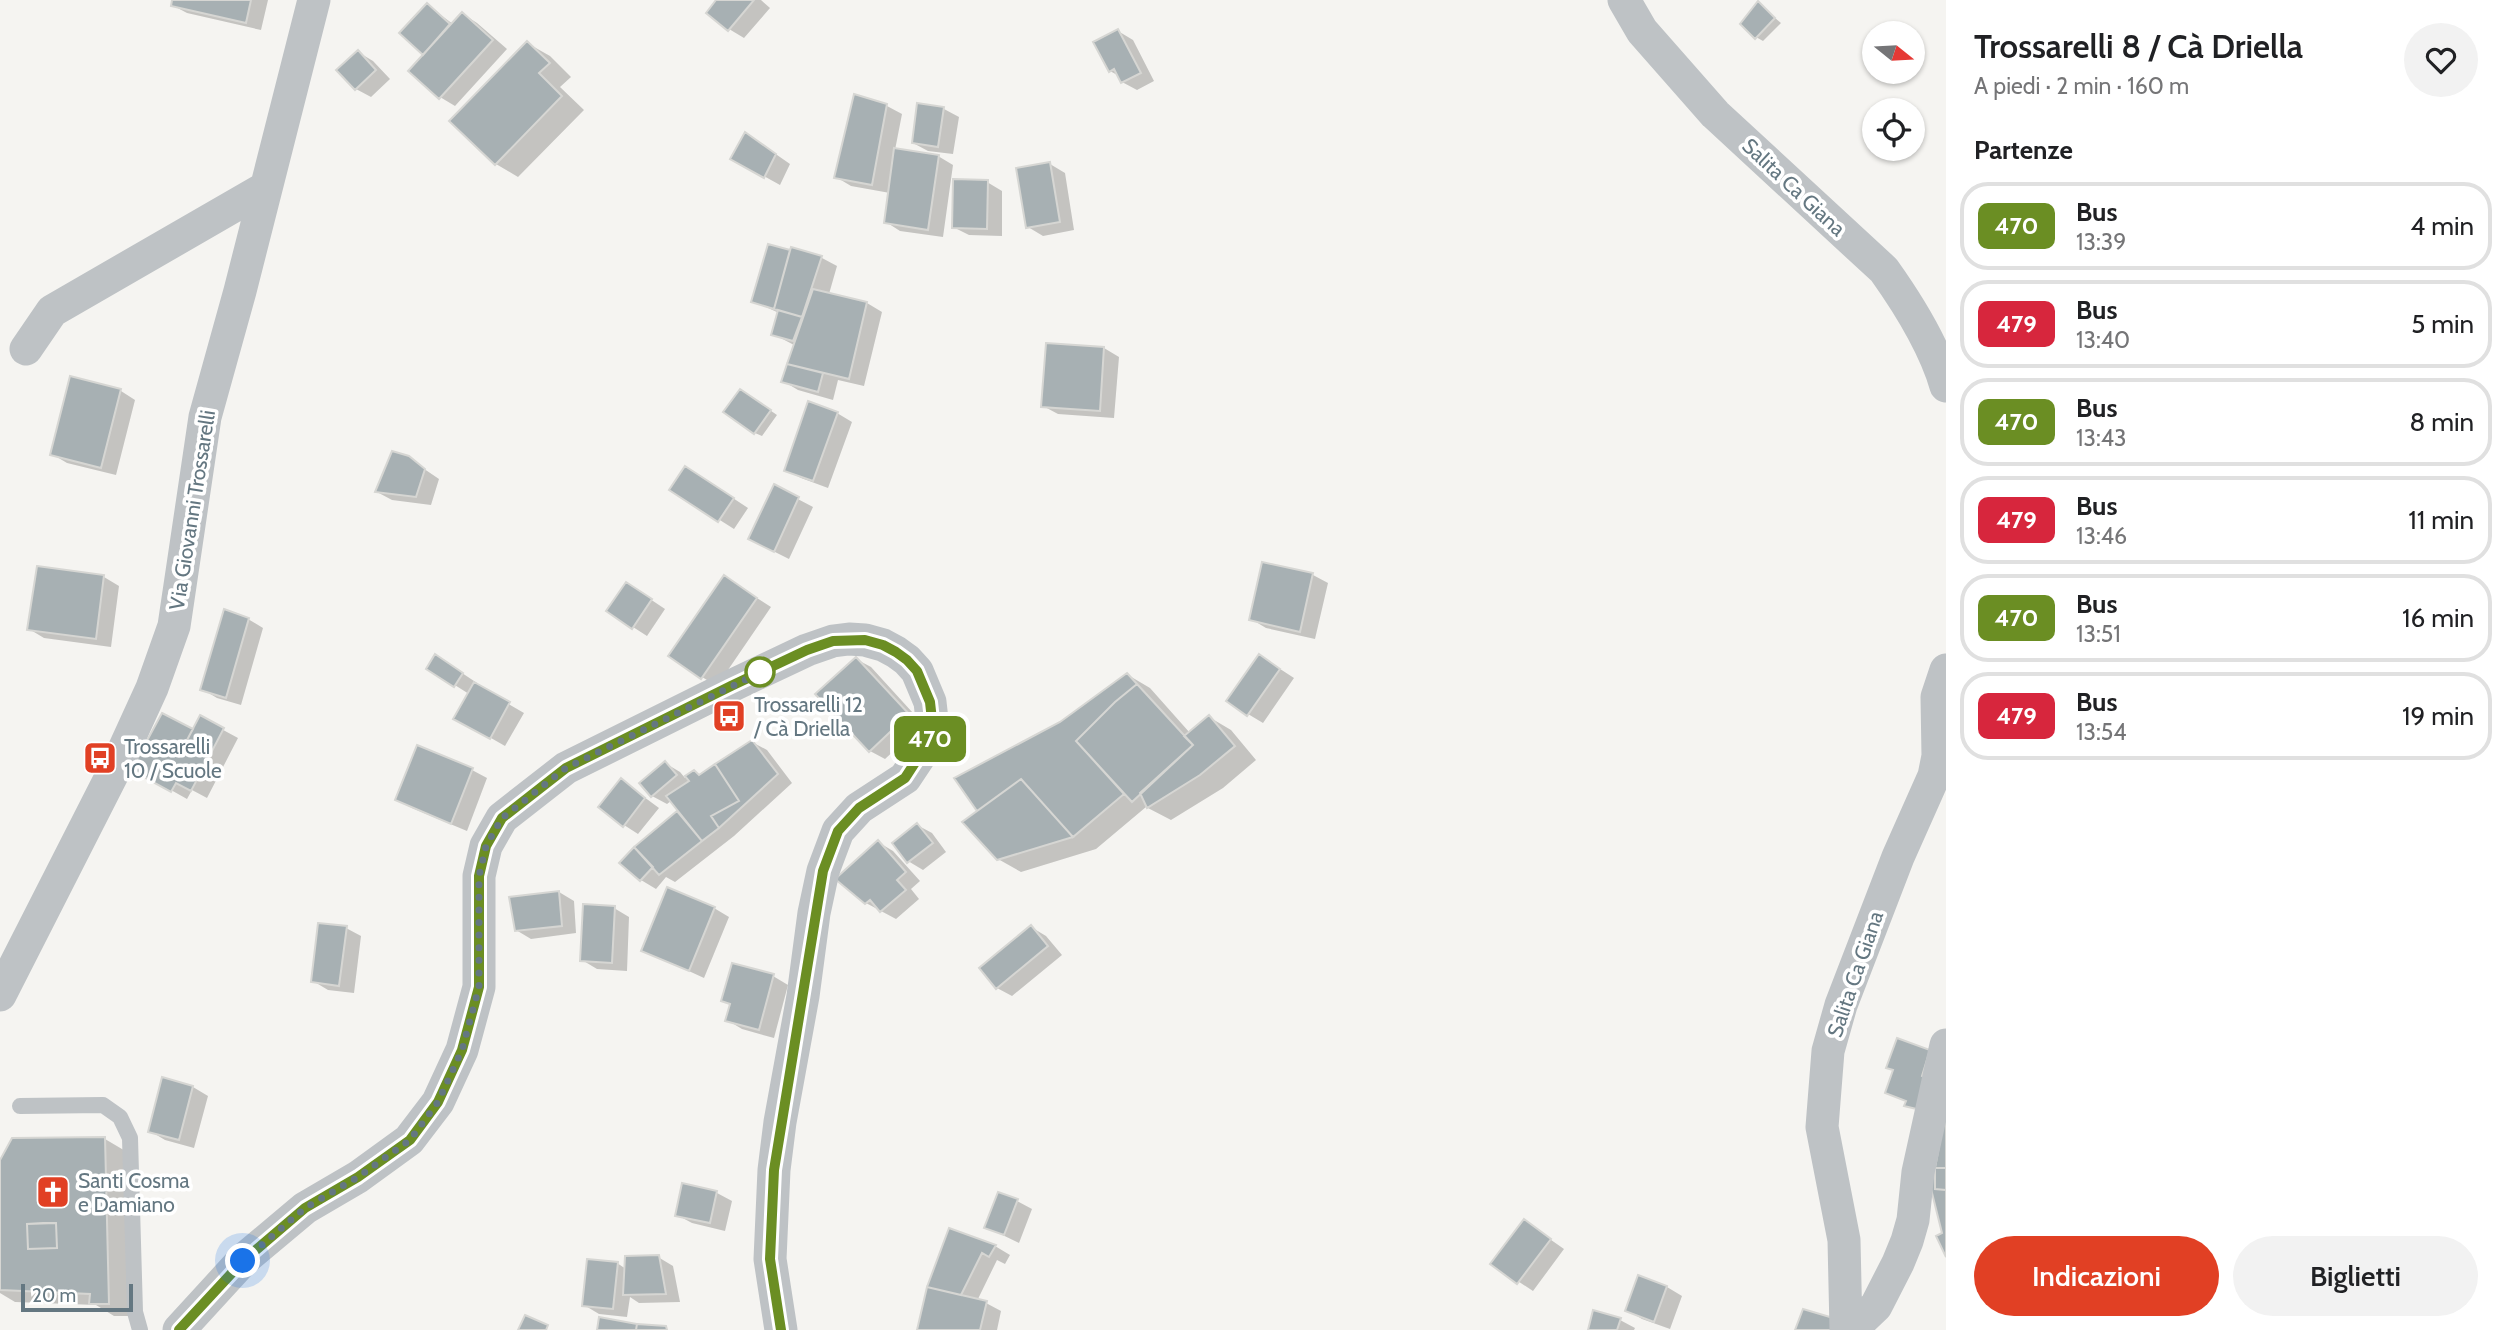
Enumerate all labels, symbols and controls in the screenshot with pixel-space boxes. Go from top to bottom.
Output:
north arrow [1862,21,1925,84]
map controls [1862,21,1925,161]
button: heart [2404,23,2478,97]
text: Trossarelli 8 / Cà Driella [1974,26,2303,66]
text: A piedi · 2 min · 160 m [1974,72,2189,100]
button: locate [1862,98,1925,161]
street label: Salita Ca Giana [1737,133,1851,241]
text: Partenze [1974,134,2073,166]
text: Bus [2076,196,2117,228]
text: 4 min [2410,210,2474,242]
text: 470 [1995,211,2038,240]
text: 13:39 [2076,228,2126,256]
text: Bus [2076,294,2117,326]
text: 5 min [2411,308,2474,340]
text: 479 [1996,309,2037,338]
text: 13:40 [2076,326,2130,354]
text: Bus [2076,392,2117,424]
text: 8 min [2410,406,2474,438]
text: 470 [1995,407,2038,436]
street label: Via Giovanni Trossarelli [164,408,220,612]
text: 13:43 [2076,424,2126,452]
text: Bus [2076,490,2117,522]
text: 11 min [2408,504,2474,536]
text: 479 [1996,505,2037,534]
text: 13:46 [2076,522,2127,550]
text: Bus [2076,588,2117,620]
text: 16 min [2402,602,2474,634]
text: 470 [1995,603,2038,632]
text: 13:51 [2076,620,2121,648]
unlabelled marker [745,657,775,687]
text: Bus [2076,686,2117,718]
place label: Trossarelli 12 / Cà Driella [753,692,863,741]
bus stop icon: Trossarelli 12 / Cà Driella [710,697,748,735]
text: 19 min [2402,700,2474,732]
text: 479 [1996,701,2037,730]
line badge: 470 [890,716,970,762]
text: 13:54 [2076,718,2126,746]
text: 470 [908,724,952,753]
place label: Trossarelli 10 / Scuole [124,734,222,783]
bus stop icon: Trossarelli 10 / Scuole [81,739,119,777]
street label: Salita Ca Giana [1822,908,1888,1040]
place label: Santi Cosma e Damiano [78,1168,190,1217]
church icon: Santi Cosma e Damiano [34,1173,72,1211]
button: Indicazioni [1974,1236,2219,1316]
button: Biglietti [2233,1236,2478,1316]
your location [225,1243,260,1278]
scale bar [21,1281,133,1313]
text: 20 m [32,1284,76,1307]

